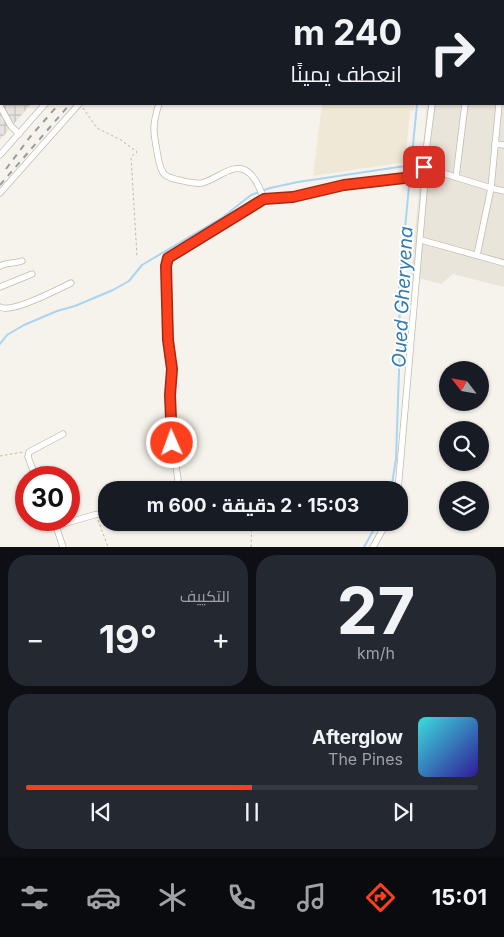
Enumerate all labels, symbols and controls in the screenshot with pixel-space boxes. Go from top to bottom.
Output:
text: 240 m [293,11,402,53]
icon: right [420,20,485,85]
text: انعطف يمينًا [290,61,402,87]
pin [403,146,445,188]
icon: arrive [410,153,438,181]
water label: Oued Gheryena [387,225,418,368]
north arrow [439,361,489,411]
map controls [439,361,489,531]
position arrow [145,416,197,468]
button: search [439,421,489,471]
speed limit sign: 30 [15,466,80,531]
button: layers [439,481,489,531]
text: 15:03 · 2 دقيقة · 600 m [147,494,359,517]
text: 27 [337,571,415,650]
text: التكييف [180,586,230,606]
text: 19° [99,616,157,662]
text: − [26,622,45,656]
text: + [211,622,230,656]
text: km/h [357,643,395,663]
text: Afterglow [312,726,403,749]
text: The Pines [328,749,403,769]
icon: previous [87,798,115,826]
icon: pause [238,798,266,826]
icon: next [389,798,417,826]
icon: filters [17,880,52,915]
icon: car [86,880,121,915]
icon: climate [155,880,190,915]
icon: phone [224,880,259,915]
icon: music [294,880,329,915]
icon: directions [363,880,398,915]
text: 15:01 [432,884,487,910]

